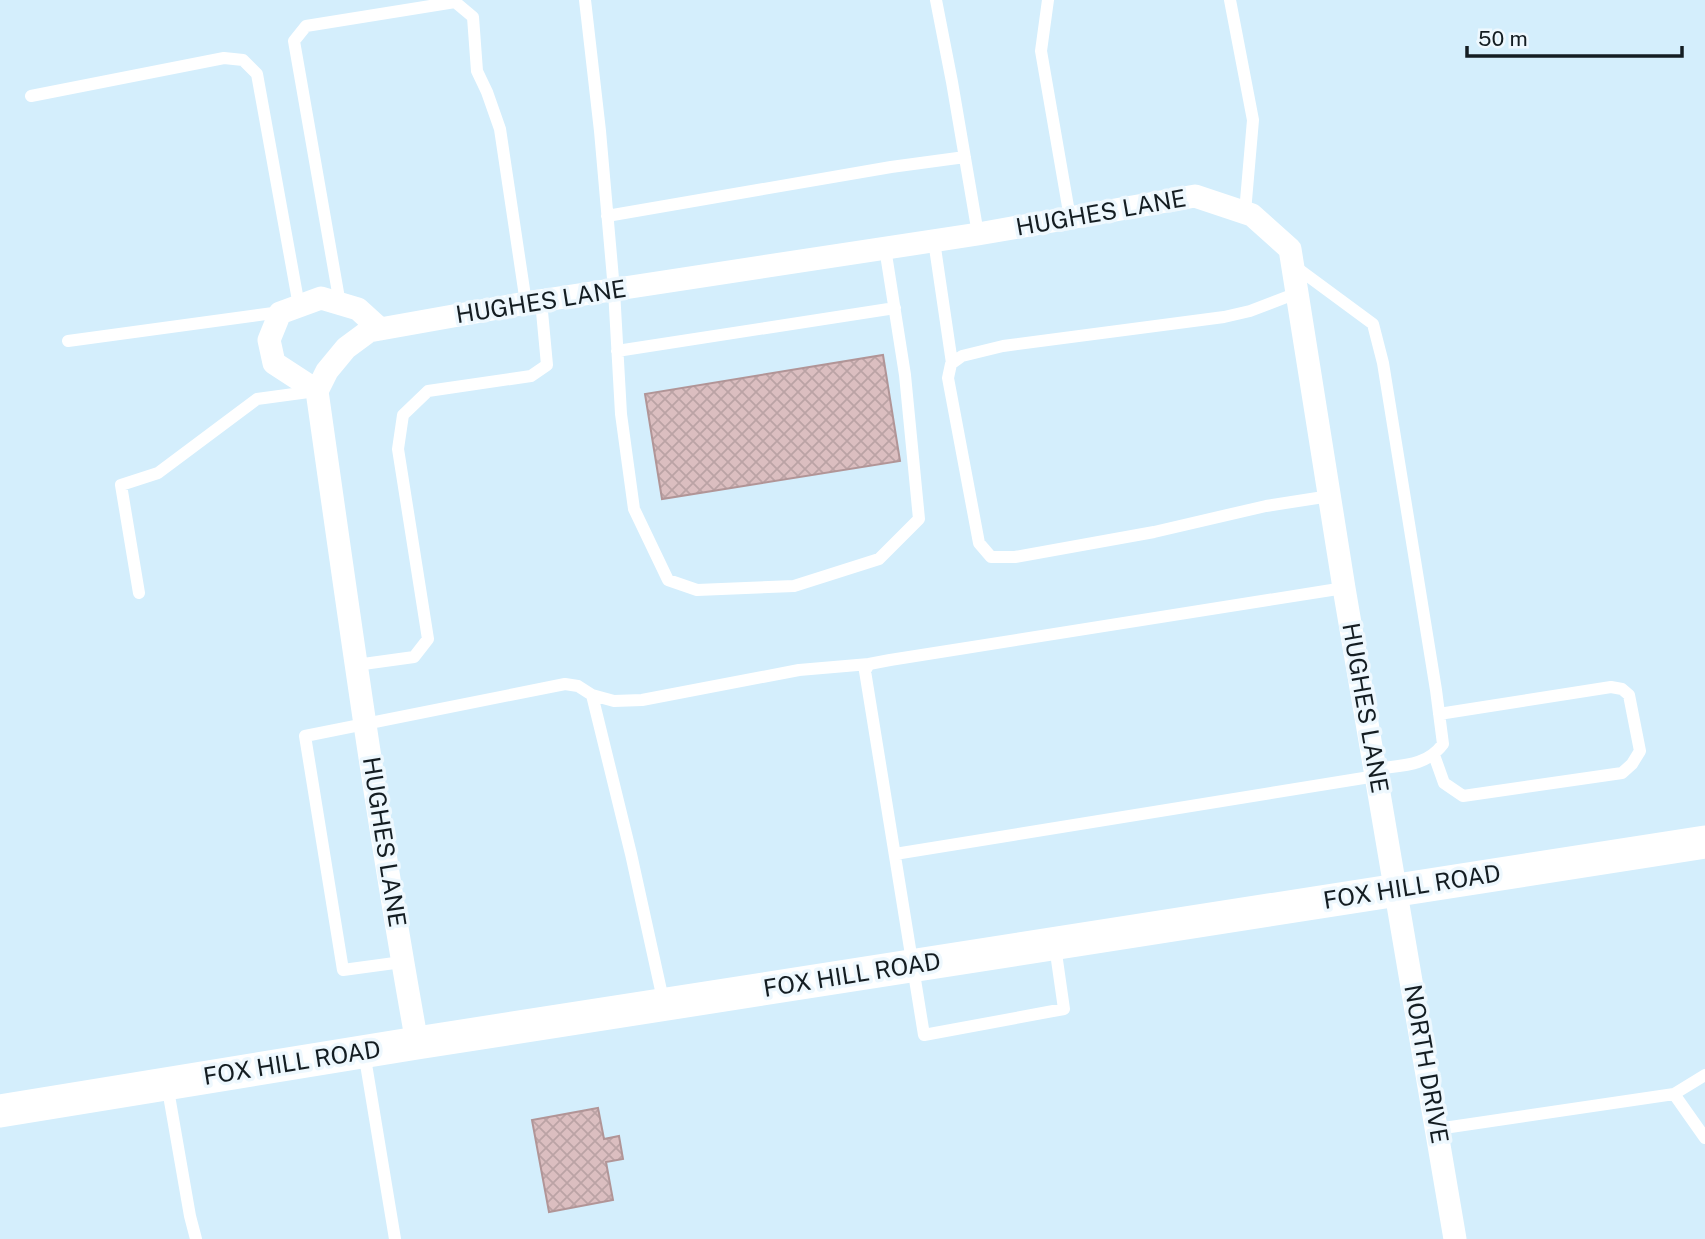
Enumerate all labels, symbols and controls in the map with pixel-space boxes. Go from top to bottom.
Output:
scale bar [1467,14,1682,58]
text: 50 m [1478,26,1528,51]
street label: HUGHES LANE [1014,183,1188,241]
street label: HUGHES LANE [454,274,628,328]
street label: HUGHES LANE [1337,621,1395,795]
street label: HUGHES LANE [358,755,412,929]
street label: FOX HILL ROAD [1321,858,1503,914]
street label: FOX HILL ROAD [761,946,943,1002]
street label: NORTH DRIVE [1399,982,1455,1145]
street label: FOX HILL ROAD [201,1034,383,1090]

